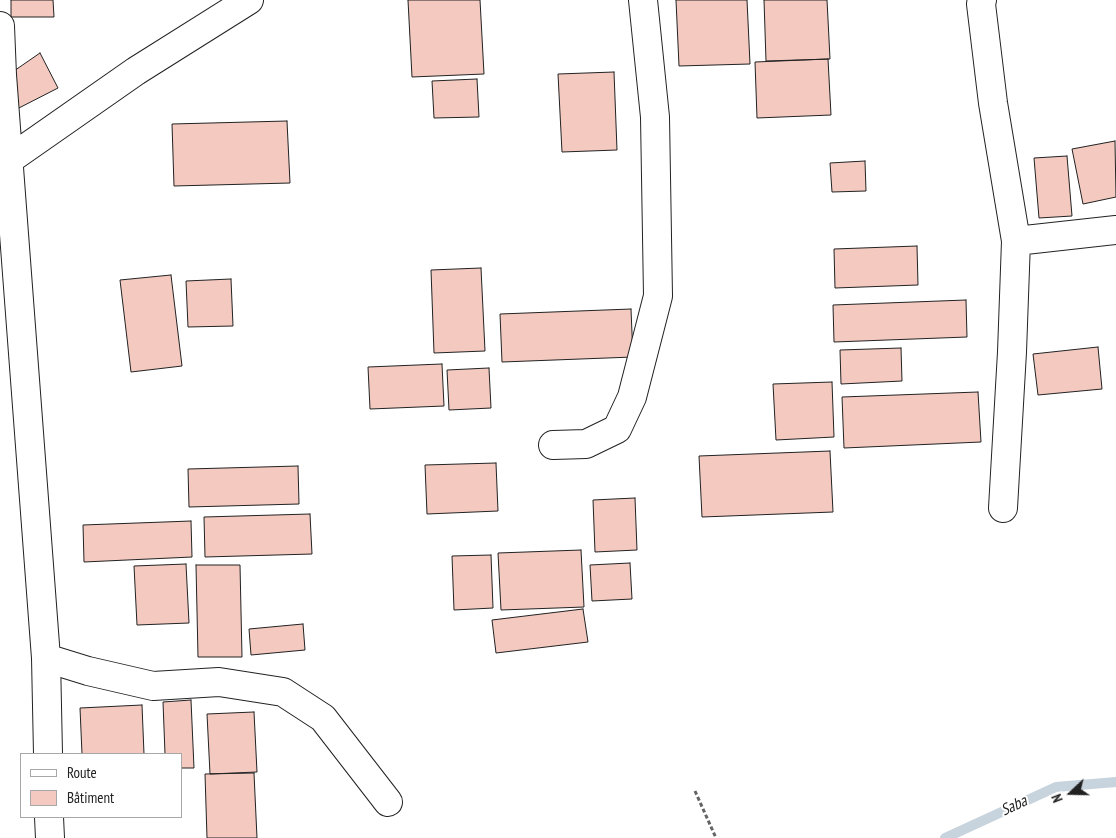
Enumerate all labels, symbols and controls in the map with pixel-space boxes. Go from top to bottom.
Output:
legend [20,753,182,818]
text: Route [67,763,97,782]
north arrow [1046,768,1096,818]
text: Bâtiment [67,788,114,807]
water label: Saba [998,792,1030,820]
text: N [1047,792,1067,805]

